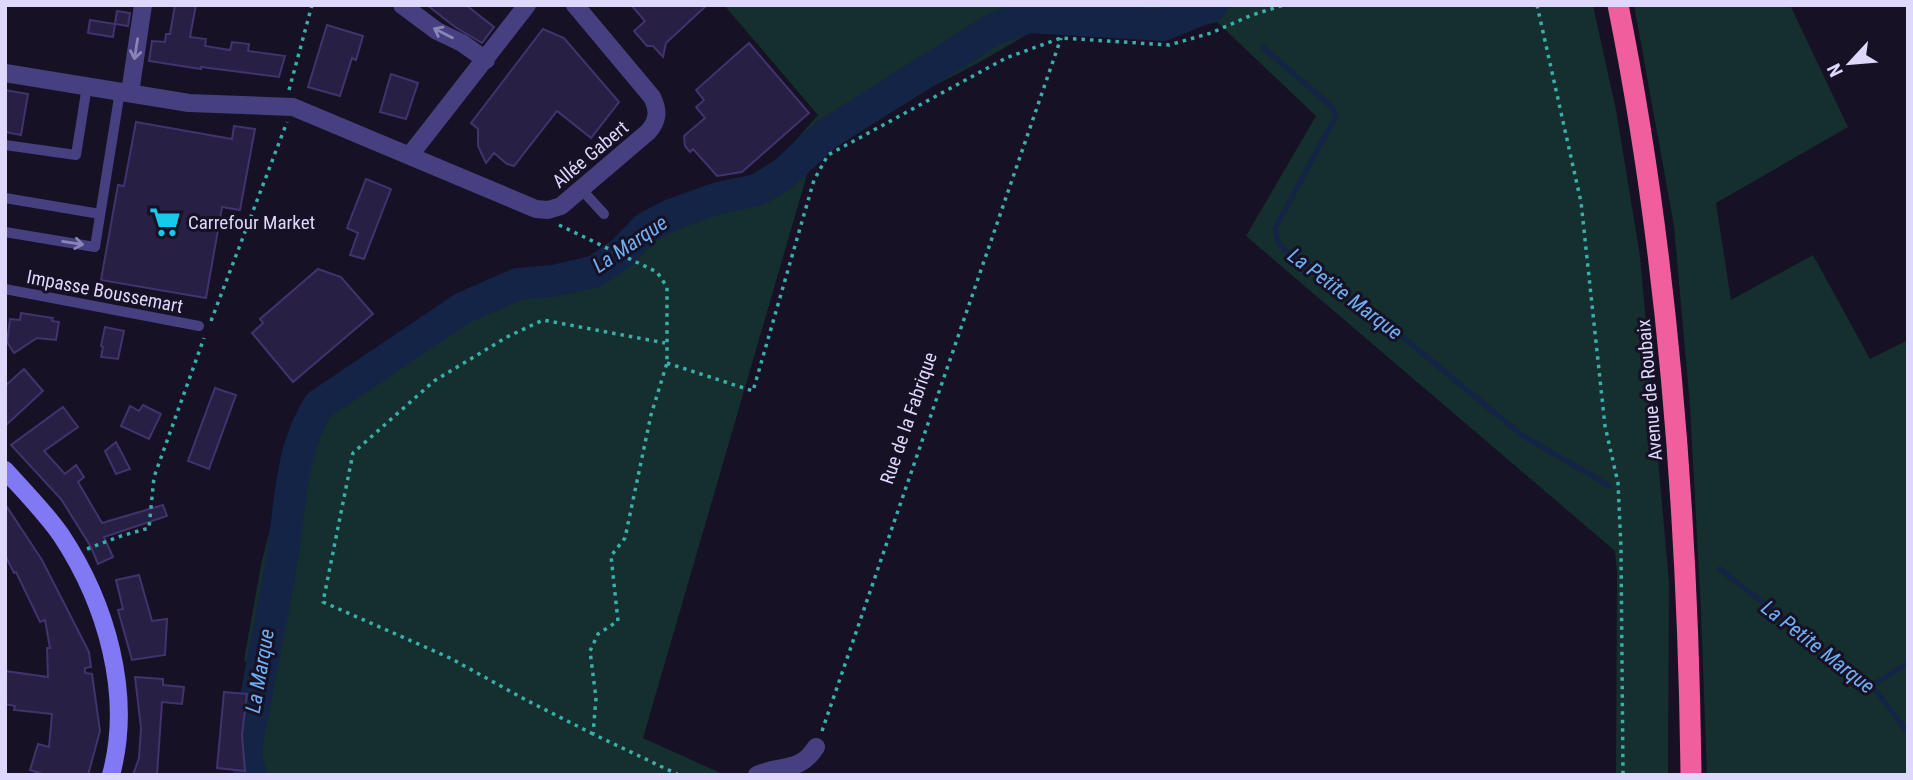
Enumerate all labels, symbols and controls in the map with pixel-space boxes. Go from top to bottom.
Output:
one-way arrow [434,26,454,40]
north arrow [1815,28,1885,98]
one-way arrow [129,37,142,60]
text: N [1822,60,1848,81]
street label: Allée Gabert [548,116,633,193]
supermarket icon: Carrefour Market [148,205,182,239]
water label: La Marque [588,210,672,278]
place label: Carrefour Market [188,211,315,234]
one-way arrow [61,237,84,250]
water label: La Petite Marque [1283,243,1407,345]
street label: Impasse Boussemart [25,265,185,318]
street label: Avenue de Roubaix [1632,318,1667,462]
street label: Rue de la Fabrique [875,349,942,487]
water label: La Petite Marque [1757,595,1879,699]
water label: La Marque [241,627,279,715]

